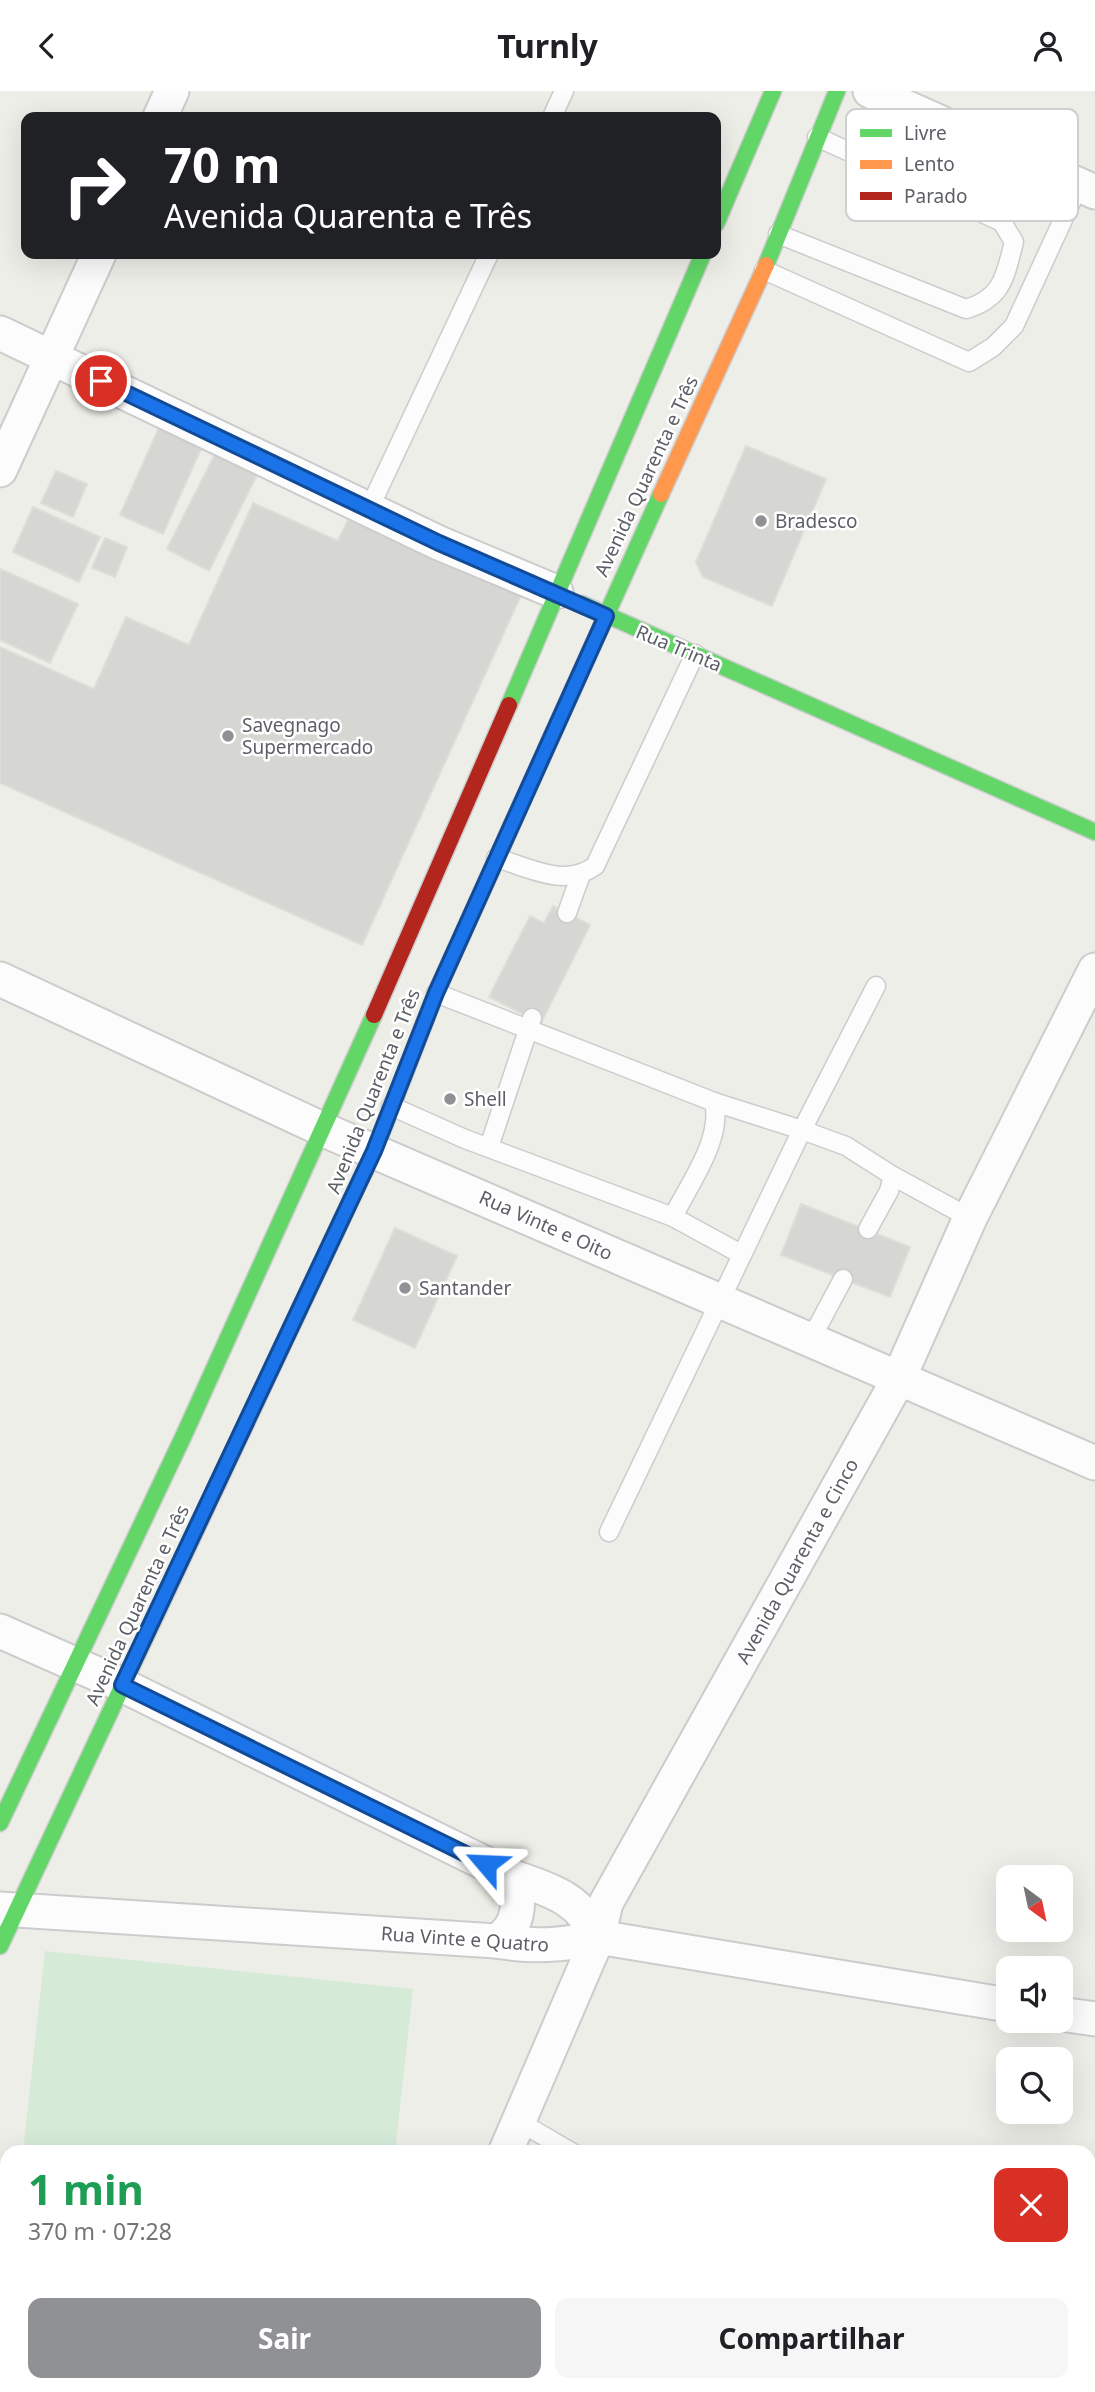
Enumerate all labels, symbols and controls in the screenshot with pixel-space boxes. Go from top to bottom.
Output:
text: Turnly [497,24,598,67]
icon: back [28,27,66,65]
icon: person [1029,27,1067,65]
legend [846,109,1078,221]
text: Livre [904,120,947,146]
text: 70 m [164,131,281,197]
icon: right [49,140,140,231]
text: Lento [904,151,955,177]
text: Parado [904,183,967,209]
text: Avenida Quarenta e Três [164,194,532,237]
pin [71,351,131,411]
icon: arrive [82,362,120,400]
street label: Avenida Quarenta e Três [588,371,704,581]
place label: Bradesco [775,508,858,534]
marker: Bradesco [753,513,769,529]
street label: Rua Trinta [632,618,726,678]
place label: Savegnago Supermercado [242,712,373,760]
marker: Savegnago Supermercado [220,728,236,744]
street label: Avenida Quarenta e Três [320,985,426,1197]
place label: Shell [464,1086,507,1112]
marker: Shell [442,1091,458,1107]
street label: Rua Vinte e Oito [475,1184,617,1266]
place label: Santander [419,1275,511,1301]
marker: Santander [397,1280,413,1296]
street label: Avenida Quarenta e Cinco [730,1454,864,1668]
street label: Avenida Quarenta e Três [79,1500,195,1710]
position arrow [449,1827,523,1901]
north arrow [996,1865,1073,1943]
map controls [996,1865,1073,2124]
street label: Rua Vinte e Quatro [380,1920,550,1958]
button: sound [996,1956,1073,2033]
button: search [996,2047,1073,2124]
text: 1 min [28,2160,144,2217]
button: close [994,2168,1068,2242]
text: 370 m · 07:28 [28,2215,172,2247]
button: Sair [28,2298,541,2378]
button: Compartilhar [555,2298,1068,2378]

